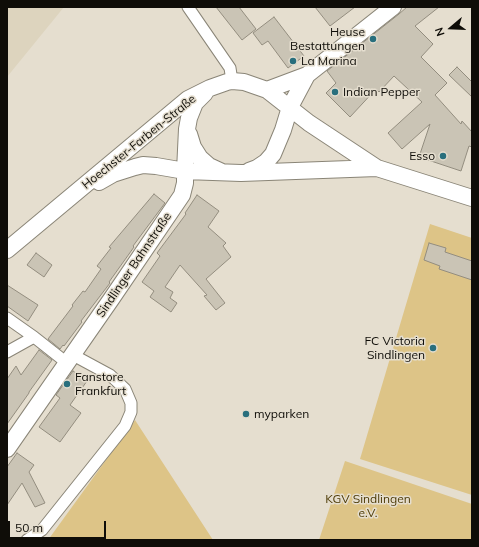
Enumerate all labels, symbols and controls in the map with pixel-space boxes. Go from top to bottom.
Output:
north arrow [431,8,471,48]
place label: Heuse Bestattungen [290,25,365,53]
text: N [432,26,448,38]
marker: Heuse Bestattungen [368,34,378,44]
place label: La Marina [301,54,357,68]
marker: La Marina [288,56,298,66]
place label: Indian Pepper [343,85,420,99]
marker: Indian Pepper [330,87,340,97]
street label: Hoechster-Farben-Straße [79,92,199,192]
place label: Esso [409,149,435,163]
marker: Esso [438,151,448,161]
street label: Sindlinger Bahnstraße [93,210,175,320]
place label: FC Victoria Sindlingen [365,334,425,362]
marker: FC Victoria Sindlingen [428,343,438,353]
place label: Fanstore Frankfurt [75,370,126,398]
marker: Fanstore Frankfurt [62,379,72,389]
place label: myparken [254,407,309,421]
marker: myparken [241,409,251,419]
park label: KGV Sindlingen e.V. [325,492,411,520]
scale bar [10,513,108,539]
text: 50 m [15,520,43,535]

